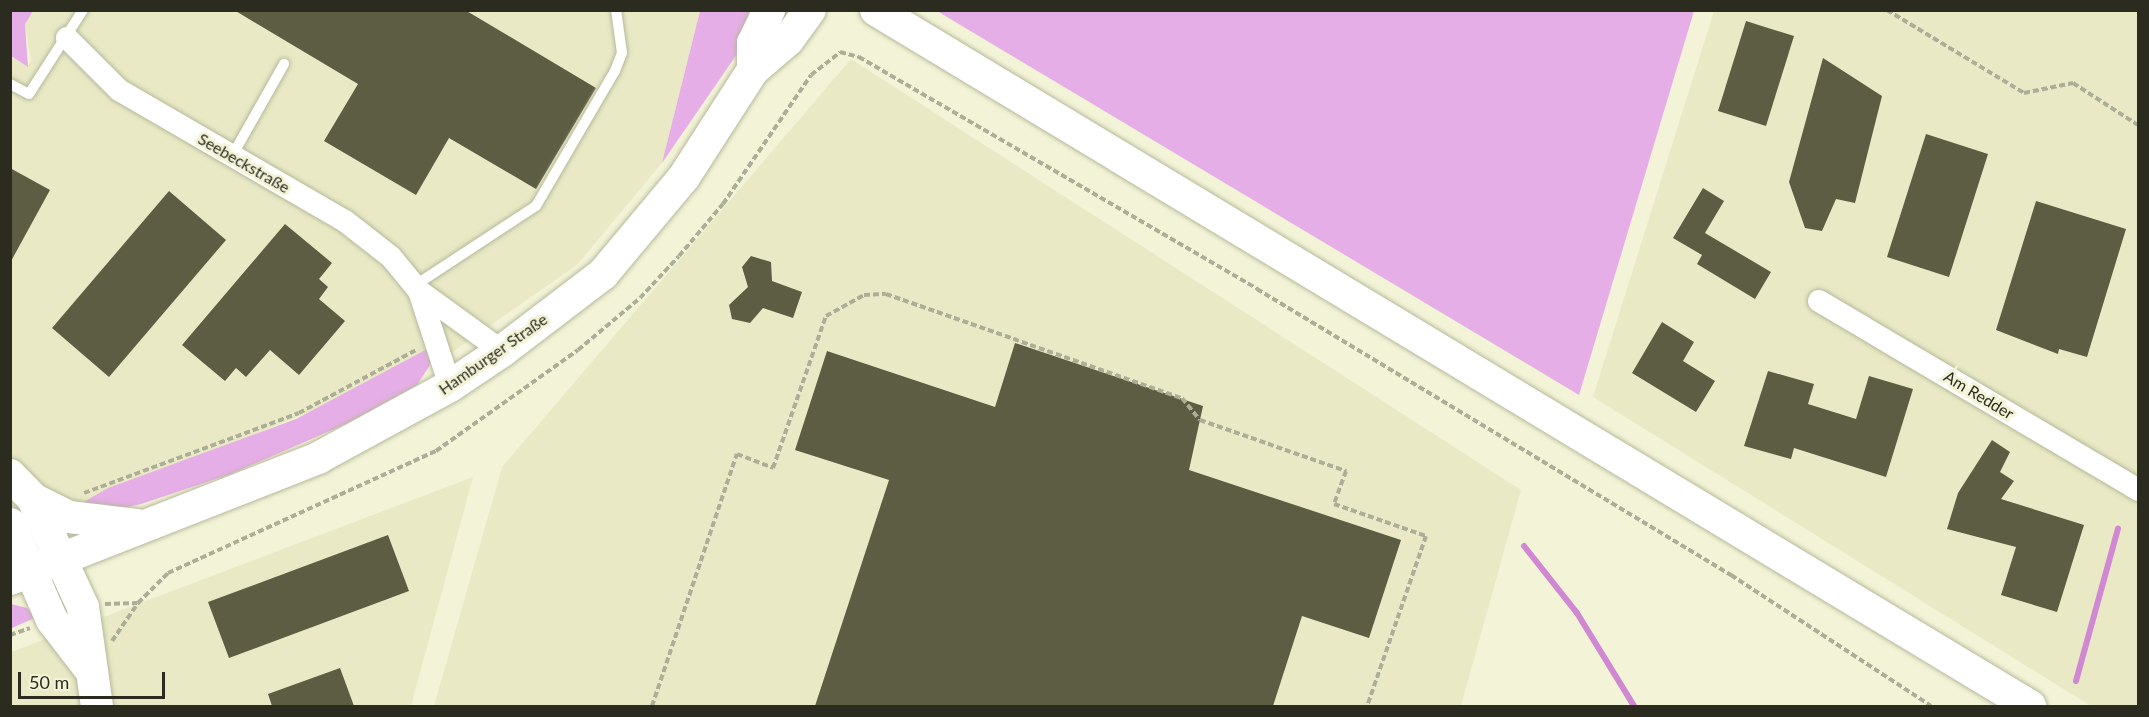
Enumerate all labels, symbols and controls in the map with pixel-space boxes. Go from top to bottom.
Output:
street label: Seebeckstraße [195,129,293,197]
street label: Hamburger Straße [435,309,551,399]
street label: Am Redder [1941,367,2017,423]
scale bar [21,660,168,698]
text: 50 m [29,671,69,693]

